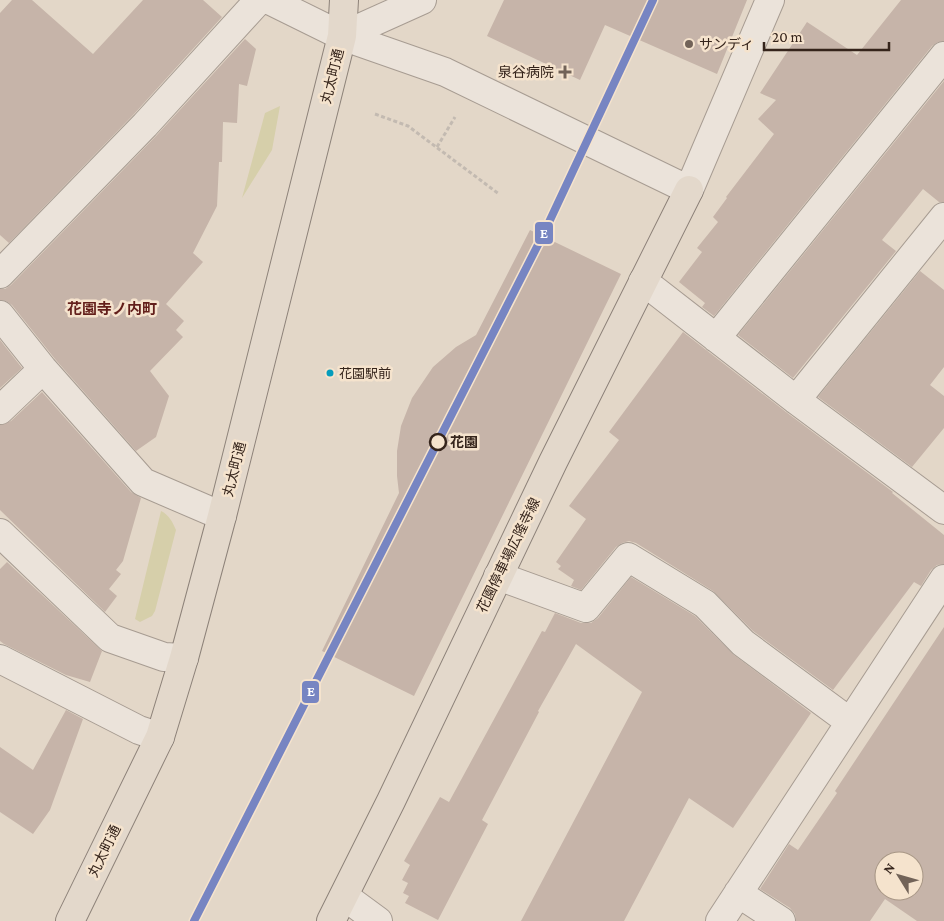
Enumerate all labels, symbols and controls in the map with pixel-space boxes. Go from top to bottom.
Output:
scale bar [764,20,889,52]
text: 20 m [772,29,803,45]
place label: サンディ [699,36,754,52]
marker: サンディ [683,38,695,50]
street label: 丸太町通 [317,47,347,105]
place label: 泉谷病院 [498,64,554,80]
marker: 泉谷病院 [558,65,572,79]
line badge: E [534,221,554,245]
text: E [540,225,548,241]
district label: 花園寺ノ内町 [67,301,157,317]
place label: 花園駅前 [339,366,391,381]
marker: 花園駅前 [325,368,335,378]
marker: 花園 [429,433,447,451]
place label: 花園 [450,434,478,450]
street label: 丸太町通 [219,440,249,498]
street label: 花園停車場広隆寺線 [473,495,543,615]
line badge: E [301,680,320,704]
text: E [307,683,315,699]
street label: 丸太町通 [85,822,123,880]
north arrow [874,851,924,901]
text: N [879,859,898,877]

